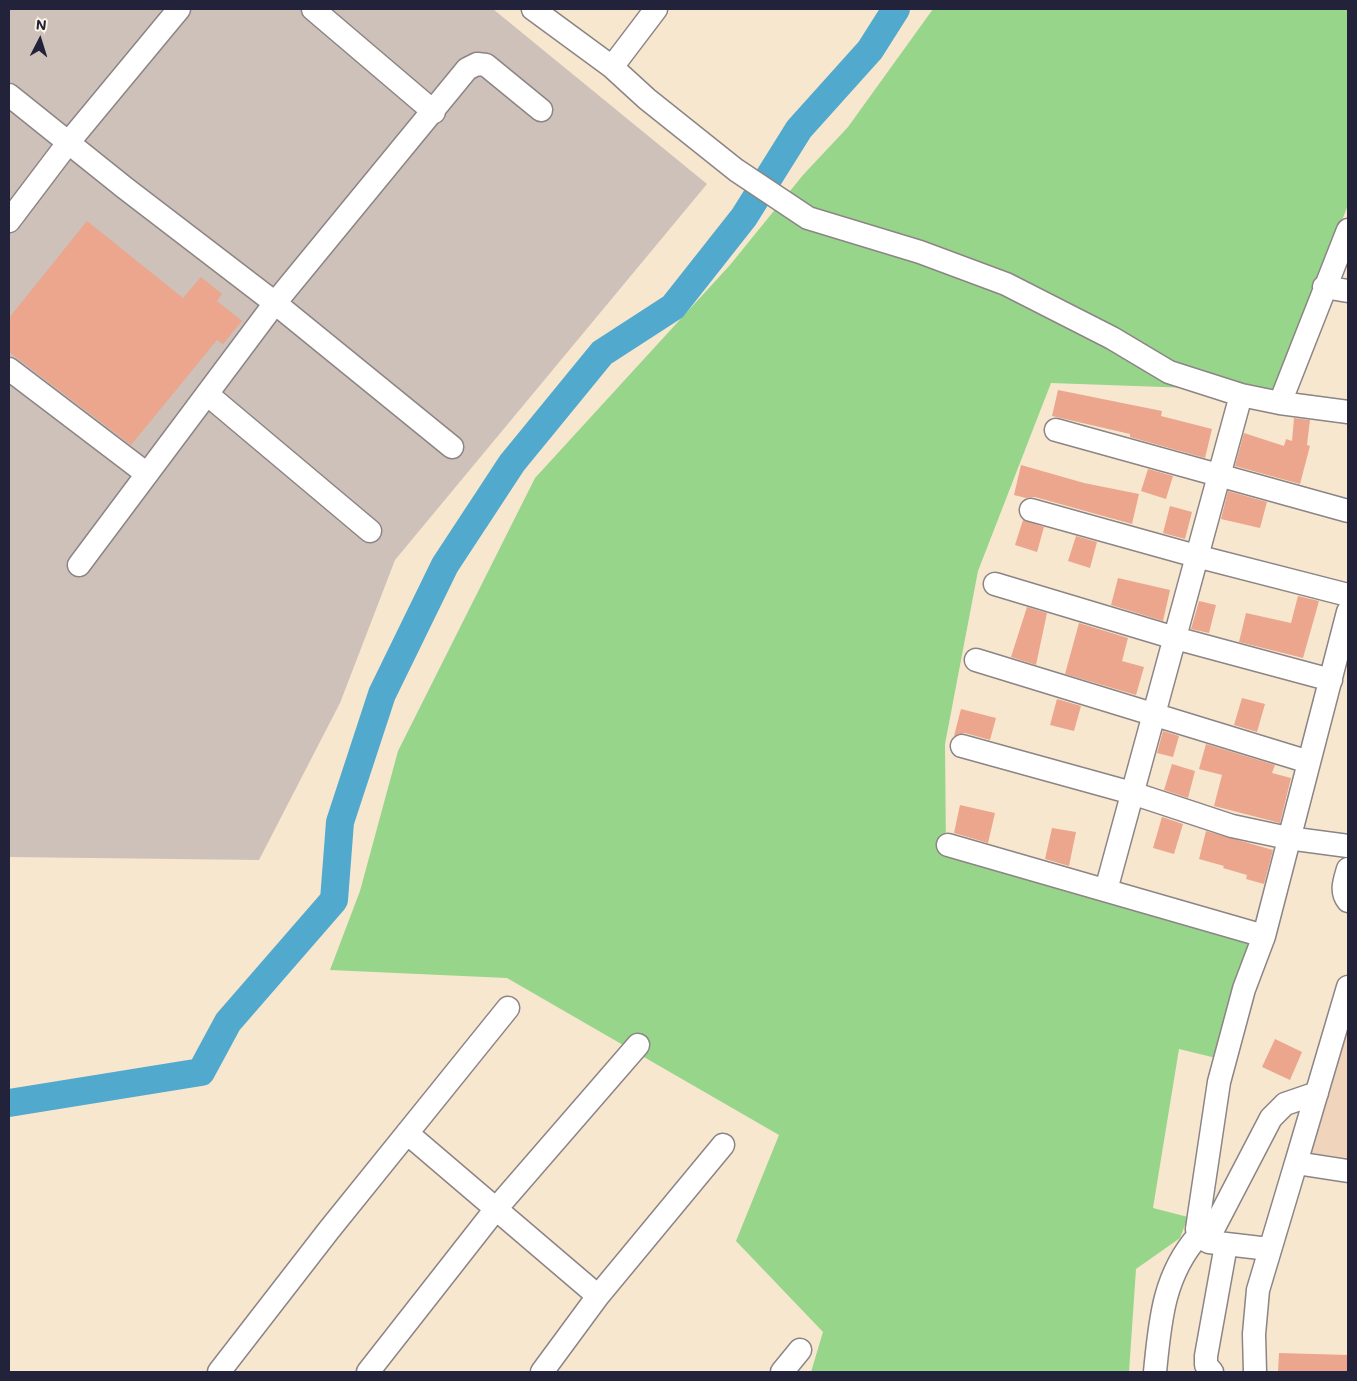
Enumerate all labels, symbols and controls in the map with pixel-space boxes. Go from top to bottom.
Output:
north arrow [15,15,65,65]
text: N [35,15,47,34]

